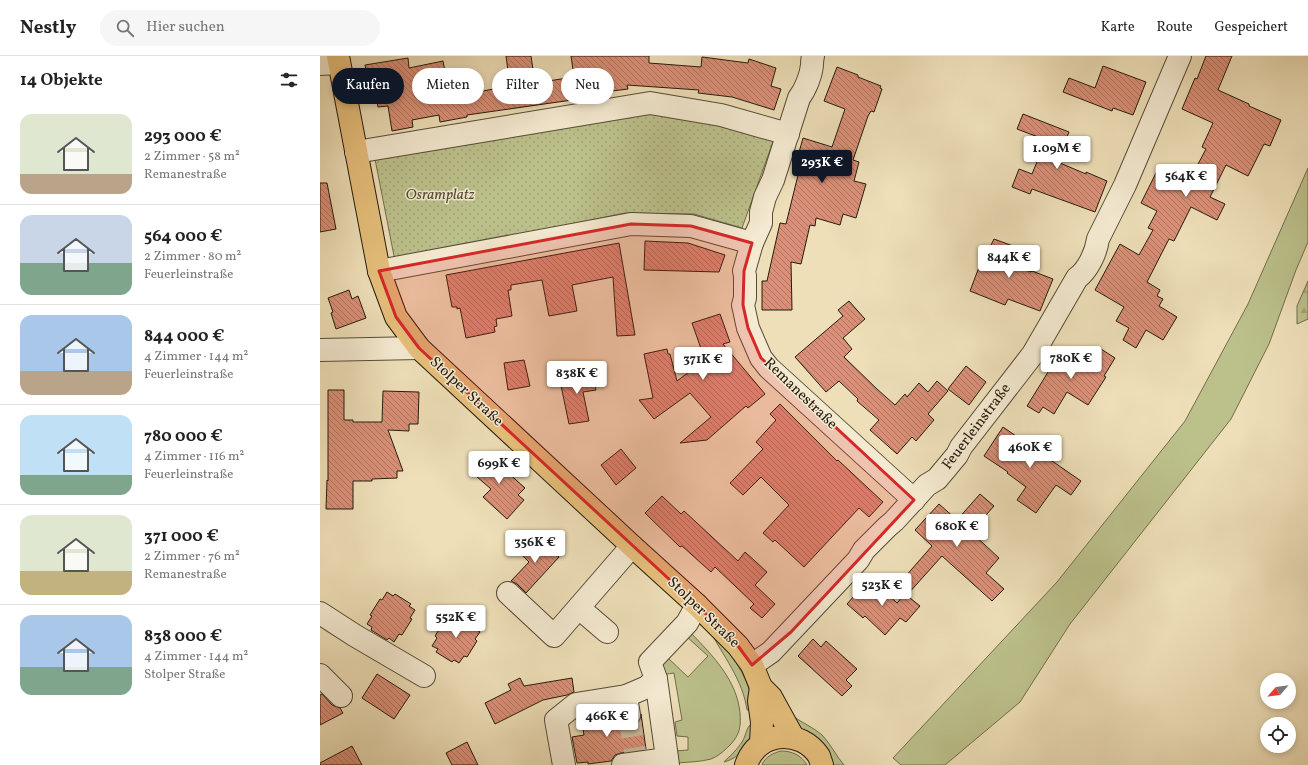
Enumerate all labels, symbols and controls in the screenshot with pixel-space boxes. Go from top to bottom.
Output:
search box [100,10,380,46]
text: Nestly [20,15,76,41]
icon: search [114,17,136,39]
text: Hier suchen [146,17,225,38]
text: Karte [1101,18,1135,37]
text: Route [1157,18,1193,37]
text: Gespeichert [1215,18,1288,37]
chip: Kaufen [332,68,404,104]
chip: Mieten [412,68,484,104]
chip: Filter [492,68,553,104]
chip: Neu [561,68,614,104]
text: 14 Objekte [20,69,103,92]
icon: filters [278,69,300,91]
text: 293 000 € [144,125,222,148]
icon: home [52,130,100,178]
pin: 1.09M € [1020,136,1094,170]
text: 1.09M € [1033,140,1081,158]
text: 2 Zimmer · 58 m² [144,148,240,166]
pin: 293K € [789,150,855,184]
text: 293K € [801,154,843,172]
pin: 564K € [1153,164,1219,198]
text: Remanestraße [144,166,227,184]
text: 564K € [1165,168,1207,186]
park label: Osramplatz [405,185,475,206]
text: 564 000 € [144,225,223,248]
icon: home [52,231,100,279]
pin: 844K € [976,245,1042,279]
text: 2 Zimmer · 80 m² [144,248,241,266]
text: 844K € [987,249,1031,267]
text: Feuerleinstraße [144,266,233,284]
text: 844 000 € [144,325,225,348]
icon: home [52,331,100,379]
pin: 780K € [1038,346,1104,380]
pin: 371K € [670,347,736,381]
text: 4 Zimmer · 144 m² [144,348,248,366]
text: 780K € [1050,350,1092,368]
text: 371K € [683,351,723,369]
street label: Stolper Straße [424,352,508,432]
street label: Remanestraße [758,353,842,435]
pin: 838K € [544,361,610,395]
text: 838K € [556,365,598,383]
text: Feuerleinstraße [144,366,233,384]
street label: Feuerleinstraße [938,379,1016,475]
text: 780 000 € [144,425,223,448]
icon: home [52,431,100,479]
pin: 460K € [997,435,1063,469]
text: 460K € [1008,439,1052,457]
text: 4 Zimmer · 116 m² [144,448,244,466]
pin: 699K € [466,451,532,485]
text: 699K € [477,455,521,473]
text: Feuerleinstraße [144,466,233,484]
pin: 680K € [924,514,990,548]
text: 680K € [935,518,979,536]
text: 371 000 € [144,525,219,548]
pin: 356K € [502,530,568,564]
icon: home [52,531,100,579]
text: 356K € [514,534,556,552]
text: 2 Zimmer · 76 m² [144,548,240,566]
text: Remanestraße [144,566,227,584]
street label: Stolper Straße [662,573,744,653]
pin: 523K € [849,573,915,607]
text: 523K € [861,577,903,595]
pin: 552K € [423,605,489,639]
text: 552K € [436,609,476,627]
text: 838 000 € [144,625,222,648]
icon: home [52,631,100,679]
text: 4 Zimmer · 144 m² [144,648,248,666]
text: Stolper Straße [144,666,226,684]
north arrow [1260,673,1296,709]
map controls [1260,673,1296,753]
pin: 466K € [574,704,640,738]
text: 466K € [585,708,629,726]
button: locate [1260,717,1296,753]

